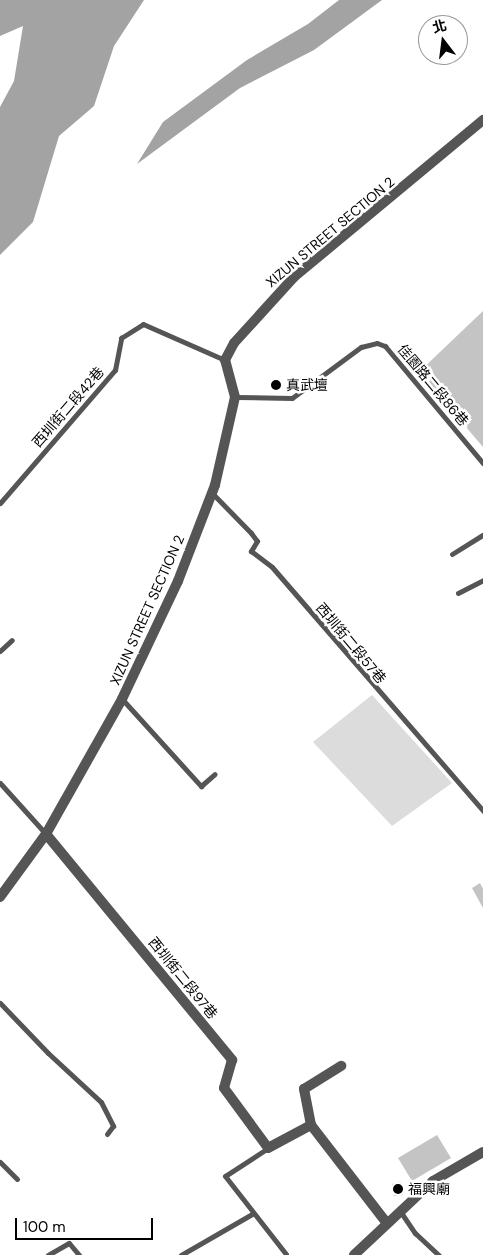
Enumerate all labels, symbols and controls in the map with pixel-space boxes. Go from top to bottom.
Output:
north arrow [418,15,468,65]
text: 北 [430,16,448,37]
street label: XIZUN STREET SECTION 2 [262,173,398,291]
street label: 佳園路二段86巷 [394,341,472,429]
street label: 西圳街二段42巷 [29,364,107,450]
place label: 真武壇 [286,377,328,393]
marker: 真武壇 [270,379,282,391]
street label: XIZUN STREET SECTION 2 [106,532,188,688]
street label: 西圳街二段57巷 [312,599,390,687]
street label: 西圳街二段97巷 [145,934,221,1022]
place label: 福興廟 [408,1181,450,1197]
marker: 福興廟 [392,1183,404,1195]
scale bar [18,1208,155,1240]
text: 100 m [23,1217,66,1237]

